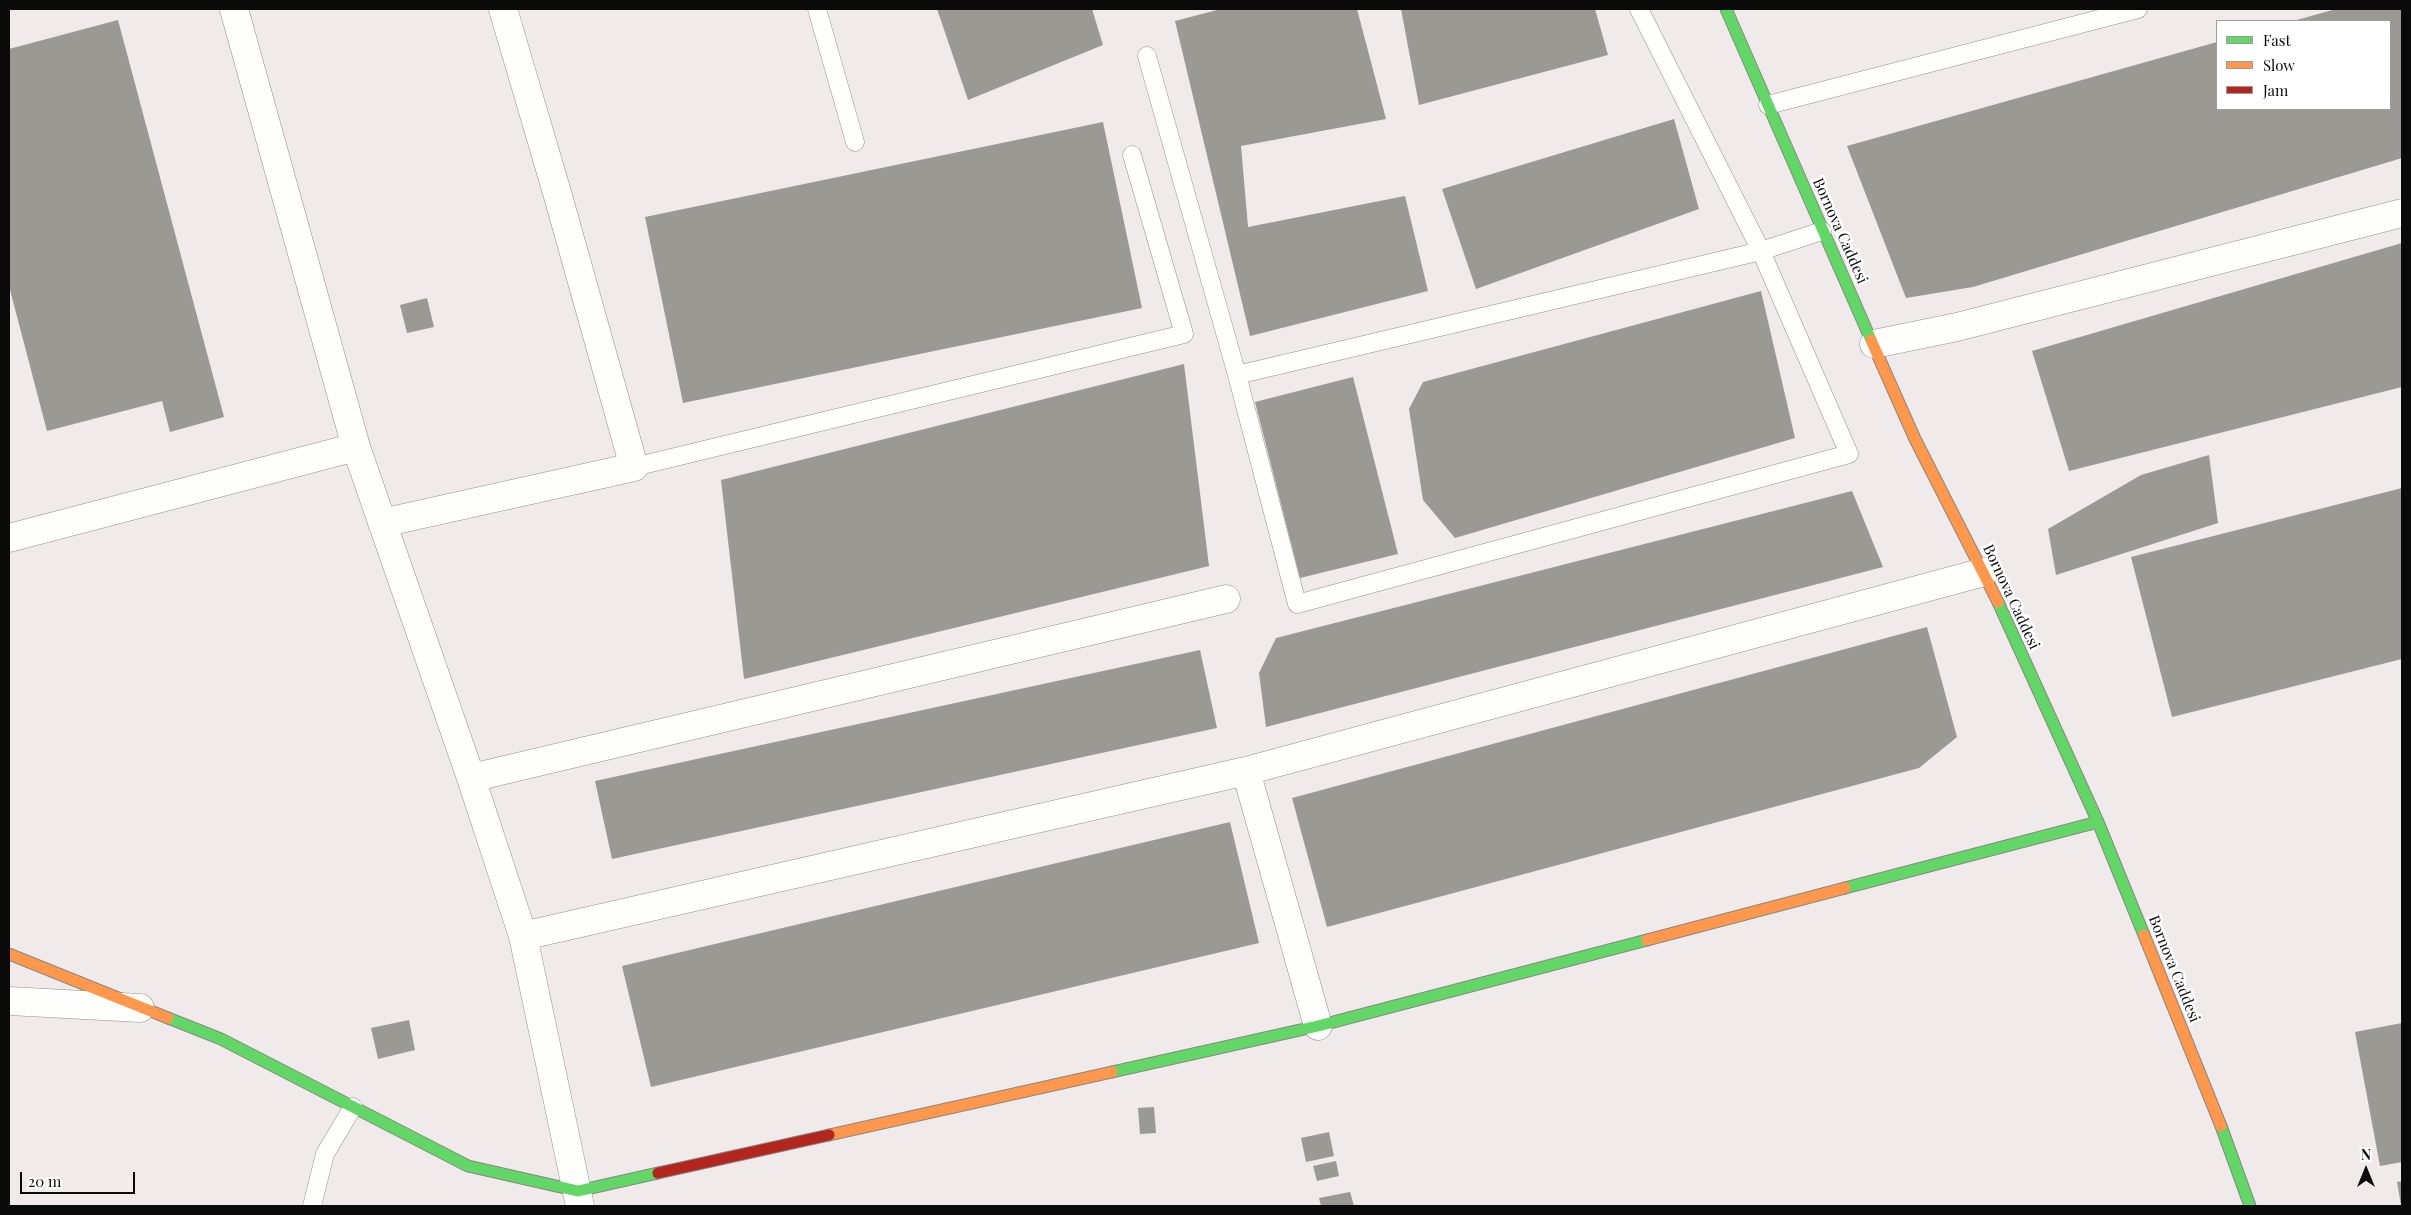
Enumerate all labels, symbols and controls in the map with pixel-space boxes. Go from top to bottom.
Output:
legend [2216,20,2391,110]
text: Fast [2263,30,2291,50]
text: Slow [2263,55,2295,75]
text: Jam [2263,80,2288,100]
street label: Bornova Caddesi [1809,175,1871,287]
street label: Bornova Caddesi [1979,542,2043,652]
street label: Bornova Caddesi [2144,913,2204,1025]
north arrow [2341,1145,2391,1195]
text: N [2361,1145,2371,1164]
scale bar [22,1162,138,1194]
text: 20 m [28,1171,61,1191]

